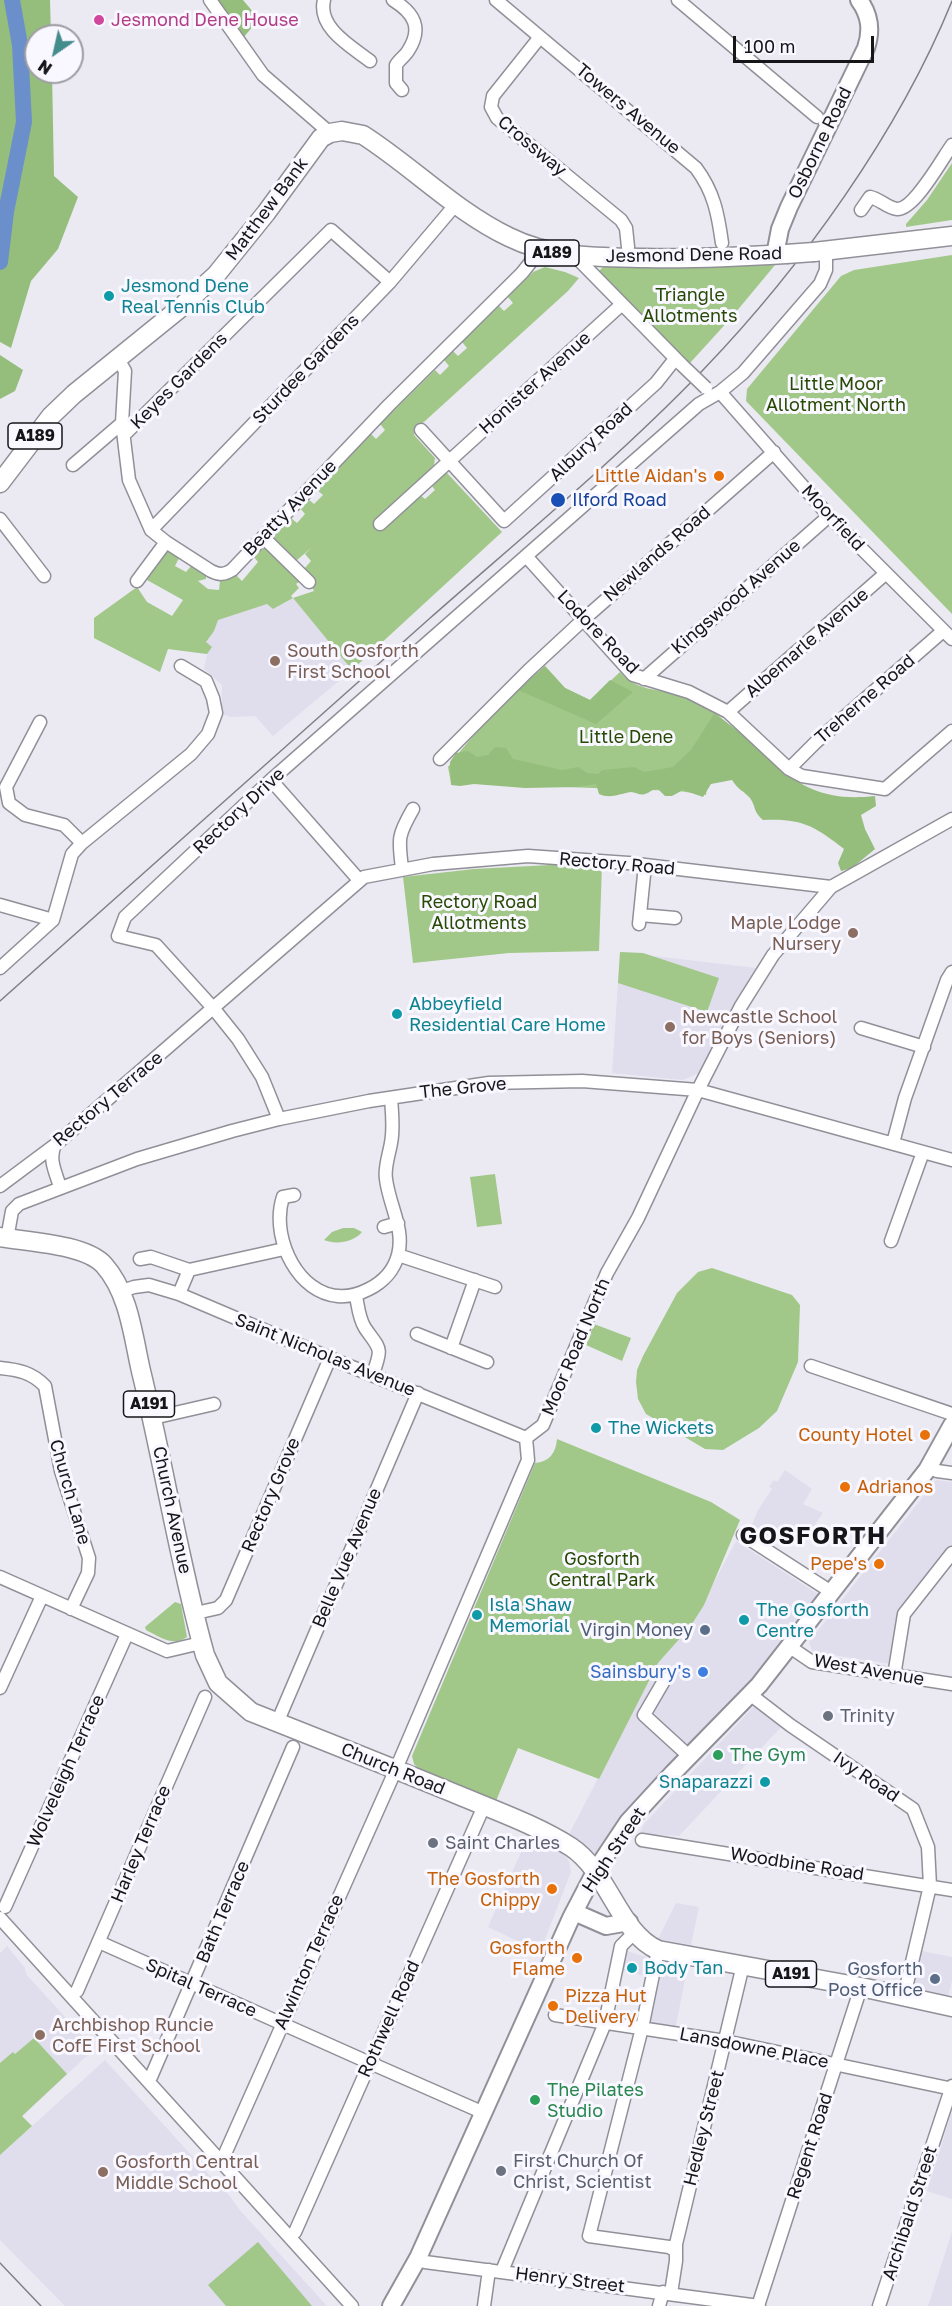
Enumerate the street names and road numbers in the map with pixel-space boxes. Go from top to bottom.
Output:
street label: Towers Avenue [571,59,685,159]
street label: Osborne Road [784,84,856,202]
street label: Crossway [493,111,571,181]
street label: Matthew Bank [221,153,313,265]
road number: A189 [525,240,579,266]
street label: Jesmond Dene Road [606,243,782,267]
street label: Sturdee Gardens [248,310,364,428]
street label: Honister Avenue [475,327,595,439]
street label: Keyes Gardens [126,328,232,434]
street label: Albury Road [545,398,637,486]
road number: A189 [8,423,62,449]
street label: Beatty Avenue [239,455,341,561]
street label: Moorfield [797,480,869,556]
street label: Newlands Road [599,502,715,606]
street label: Kingswood Avenue [667,535,805,659]
street label: Albemarle Avenue [741,584,873,702]
street label: Lodore Road [553,585,643,679]
street label: Treherne Road [811,650,919,748]
street label: Rectory Drive [189,763,289,859]
street label: Rectory Road [558,848,676,880]
street label: Rectory Terrace [49,1047,167,1151]
street label: The Grove [418,1073,508,1103]
street label: Moor Road North [537,1275,615,1419]
street label: Saint Nicholas Avenue [232,1309,418,1401]
road number: A191 [124,1391,174,1417]
street label: Rectory Grove [237,1434,305,1556]
street label: Church Lane [45,1437,95,1547]
street label: Church Avenue [148,1444,196,1576]
street label: Belle Vue Avenue [308,1485,386,1631]
street label: West Avenue [812,1650,926,1690]
street label: Wolveleigh Terrace [23,1691,109,1851]
street label: Church Road [338,1738,448,1800]
street label: Ivy Road [829,1747,903,1807]
street label: Harley Terrace [107,1782,175,1906]
street label: High Street [578,1803,650,1897]
street label: Woodbine Road [729,1843,865,1885]
street label: Bath Terrace [192,1858,254,1966]
street label: Alwinton Terrace [270,1891,348,2033]
street label: Spital Terrace [142,1954,260,2022]
street label: Rothwell Road [354,1957,424,2081]
road number: A191 [766,1961,816,1987]
street label: Lansdowne Place [678,2023,830,2073]
street label: Hedley Street [679,2068,729,2188]
street label: Regent Road [783,2090,837,2202]
street label: Archibald Street [878,2143,942,2283]
street label: Henry Street [514,2263,626,2297]

